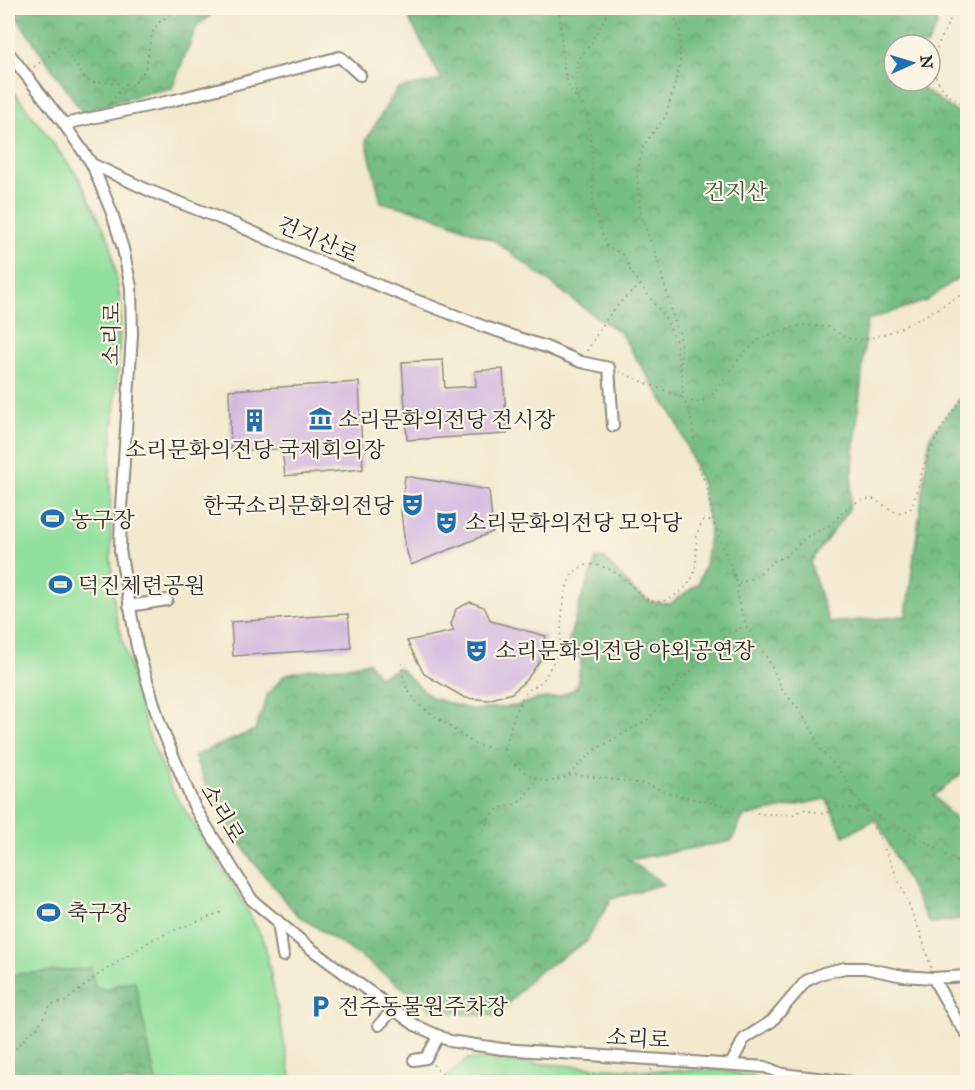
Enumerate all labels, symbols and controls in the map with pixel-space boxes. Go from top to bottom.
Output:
north arrow [882,33,942,93]
text: N [917,55,936,70]
park label: 건지산 [704,178,769,205]
street label: 건지산로 [273,210,362,268]
street label: 소리로 [97,302,126,366]
museum icon: 소리문화의전당 전시장 [307,406,333,432]
place label: 소리문화의전당 전시장 [338,406,556,433]
building icon: 소리문화의전당 국제회의장 [242,407,268,433]
place label: 소리문화의전당 국제회의장 [125,436,386,463]
place label: 한국소리문화의전당 [203,492,395,519]
theatre icon: 한국소리문화의전당 [399,492,425,518]
sports icon: 농구장 [40,506,66,532]
place label: 농구장 [71,506,136,533]
theatre icon: 소리문화의전당 모악당 [434,509,460,535]
place label: 소리문화의전당 모악당 [465,509,683,536]
sports icon: 덕진체련공원 [47,572,73,598]
place label: 덕진체련공원 [78,572,206,599]
theatre icon: 소리문화의전당 야외공연장 [464,637,490,663]
place label: 소리문화의전당 야외공연장 [495,637,756,664]
street label: 소리로 [195,779,250,848]
sports icon: 축구장 [36,899,62,925]
place label: 축구장 [67,899,132,926]
parking icon: 전주동물원주차장 [307,993,333,1019]
place label: 전주동물원주차장 [338,993,509,1020]
street label: 소리로 [605,1023,671,1054]

